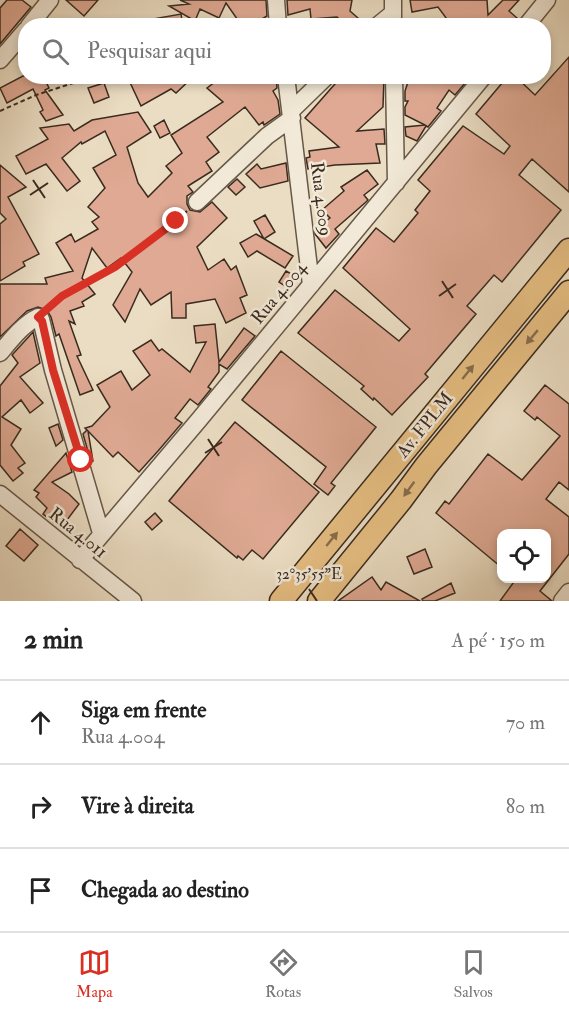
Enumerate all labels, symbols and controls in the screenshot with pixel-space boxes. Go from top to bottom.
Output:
search box [18,18,551,84]
icon: search [39,35,72,68]
text: Pesquisar aqui [87,37,212,65]
street label: Rua 4.009 [305,161,337,237]
route end [162,207,188,233]
street label: Rua 4.004 [246,256,313,329]
one-way arrow [525,329,538,345]
one-way arrow [461,365,474,380]
street label: Av. FPLM [391,388,458,463]
route start [67,446,93,472]
one-way arrow [403,480,415,496]
street label: Rua 4.011 [44,502,112,564]
map controls [497,529,551,583]
button: locate [497,529,551,583]
one-way arrow [325,531,338,547]
text: 32°35'55"E [276,565,342,584]
text: 2 min [24,624,83,656]
text: A pé · 150 m [452,628,545,653]
text: Siga em frente [81,696,206,724]
icon: ahead [24,706,57,739]
text: 70 m [506,710,545,735]
text: Rua 4.004 [81,724,164,749]
icon: right [24,790,57,823]
text: Vire à direita [81,792,194,820]
text: 80 m [506,794,545,819]
icon: arrive [24,874,57,907]
text: Chegada ao destino [81,876,249,904]
tab: Mapa [76,946,113,1002]
tab: Rotas [265,946,301,1002]
tab: Salvos [453,946,493,1002]

